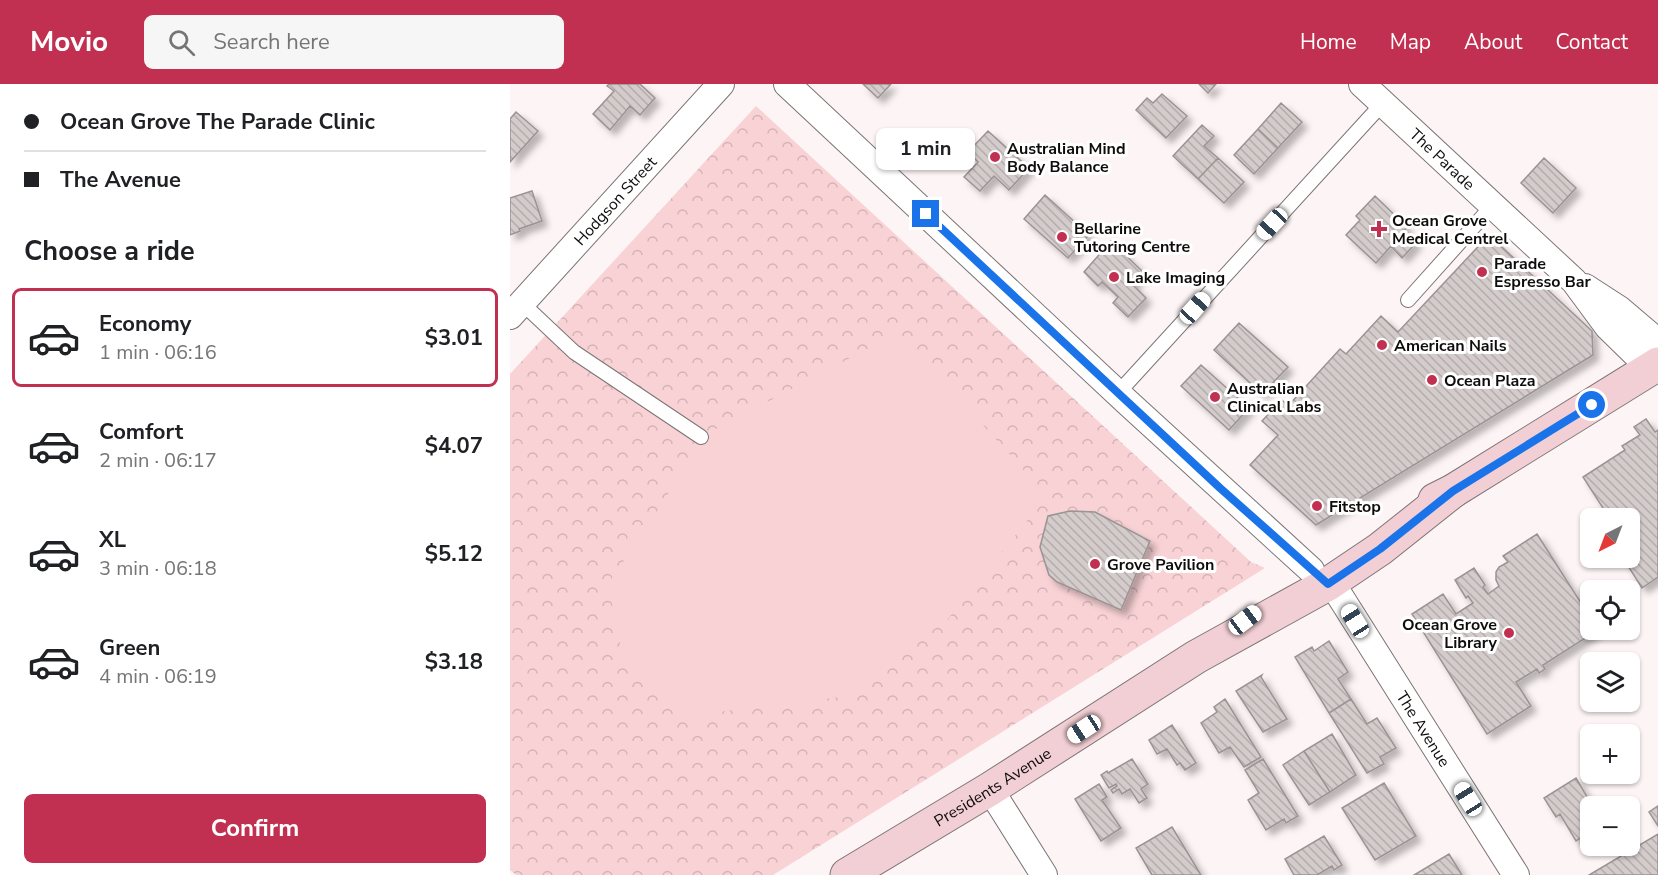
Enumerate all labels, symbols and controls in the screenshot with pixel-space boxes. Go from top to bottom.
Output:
search box [144,15,564,69]
text: Movio [30,23,108,61]
icon: search [165,26,198,59]
text: Search here [213,27,330,57]
text: Home [1300,28,1357,56]
text: Map [1390,28,1431,56]
text: About [1464,28,1522,56]
text: Contact [1555,28,1628,56]
text: Ocean Grove The Parade Clinic [60,107,375,137]
street label: The Parade [1405,124,1479,195]
callout: 1 min [876,127,976,169]
text: 1 min [900,135,951,162]
place label: Australian Mind Body Balance [1007,138,1126,178]
marker: Australian Mind Body Balance [988,150,1002,164]
street label: Hodgson Street [569,152,662,251]
text: The Avenue [60,165,181,195]
route end [912,200,939,227]
car [1253,205,1291,243]
place label: Ocean Grove Medical Centrel [1392,210,1508,250]
place label: Bellarine Tutoring Centre [1074,218,1191,258]
marker: Ocean Grove Medical Centrel [1370,220,1388,238]
marker: Bellarine Tutoring Centre [1055,230,1069,244]
text: Choose a ride [24,233,195,270]
place label: Parade Espresso Bar [1494,253,1592,293]
marker: Parade Espresso Bar [1475,265,1489,279]
place label: Lake Imaging [1126,267,1225,289]
marker: Lake Imaging [1107,270,1121,284]
car [1176,289,1214,327]
text: Economy [99,309,191,339]
icon: car [27,311,81,365]
text: $3.01 [425,323,483,353]
place label: American Nails [1394,335,1507,357]
marker: American Nails [1375,338,1389,352]
text: 1 min · 06:16 [99,339,217,366]
place label: Ocean Plaza [1444,370,1536,392]
marker: Ocean Plaza [1425,373,1439,387]
place label: Australian Clinical Labs [1227,378,1322,418]
marker: Australian Clinical Labs [1208,390,1222,404]
route start [1578,391,1605,418]
text: Comfort [99,417,183,447]
icon: car [27,419,81,473]
text: $4.07 [425,431,483,461]
text: 2 min · 06:17 [99,447,217,474]
place label: Fitstop [1329,496,1381,518]
marker: Fitstop [1310,499,1324,513]
north arrow [1580,508,1640,568]
map controls [1580,508,1640,856]
text: XL [99,525,126,555]
icon: car [27,527,81,581]
text: $5.12 [425,539,483,569]
place label: Grove Pavilion [1107,554,1214,576]
text: 3 min · 06:18 [99,555,217,582]
marker: Grove Pavilion [1088,557,1102,571]
button: locate [1580,580,1640,640]
car [1338,601,1372,641]
car [1225,602,1265,638]
place label: Ocean Grove Library [1402,614,1498,654]
marker: Ocean Grove Library [1502,626,1516,640]
text: Green [99,633,160,663]
icon: car [27,635,81,689]
text: $3.18 [425,647,483,677]
button: layers [1580,652,1640,712]
text: 4 min · 06:19 [99,663,217,690]
street label: The Avenue [1391,687,1455,771]
car [1064,712,1104,746]
button: + [1580,724,1640,784]
street label: Presidents Avenue [930,743,1056,832]
car [1451,779,1485,819]
button: Confirm [24,794,486,863]
button: − [1580,796,1640,856]

